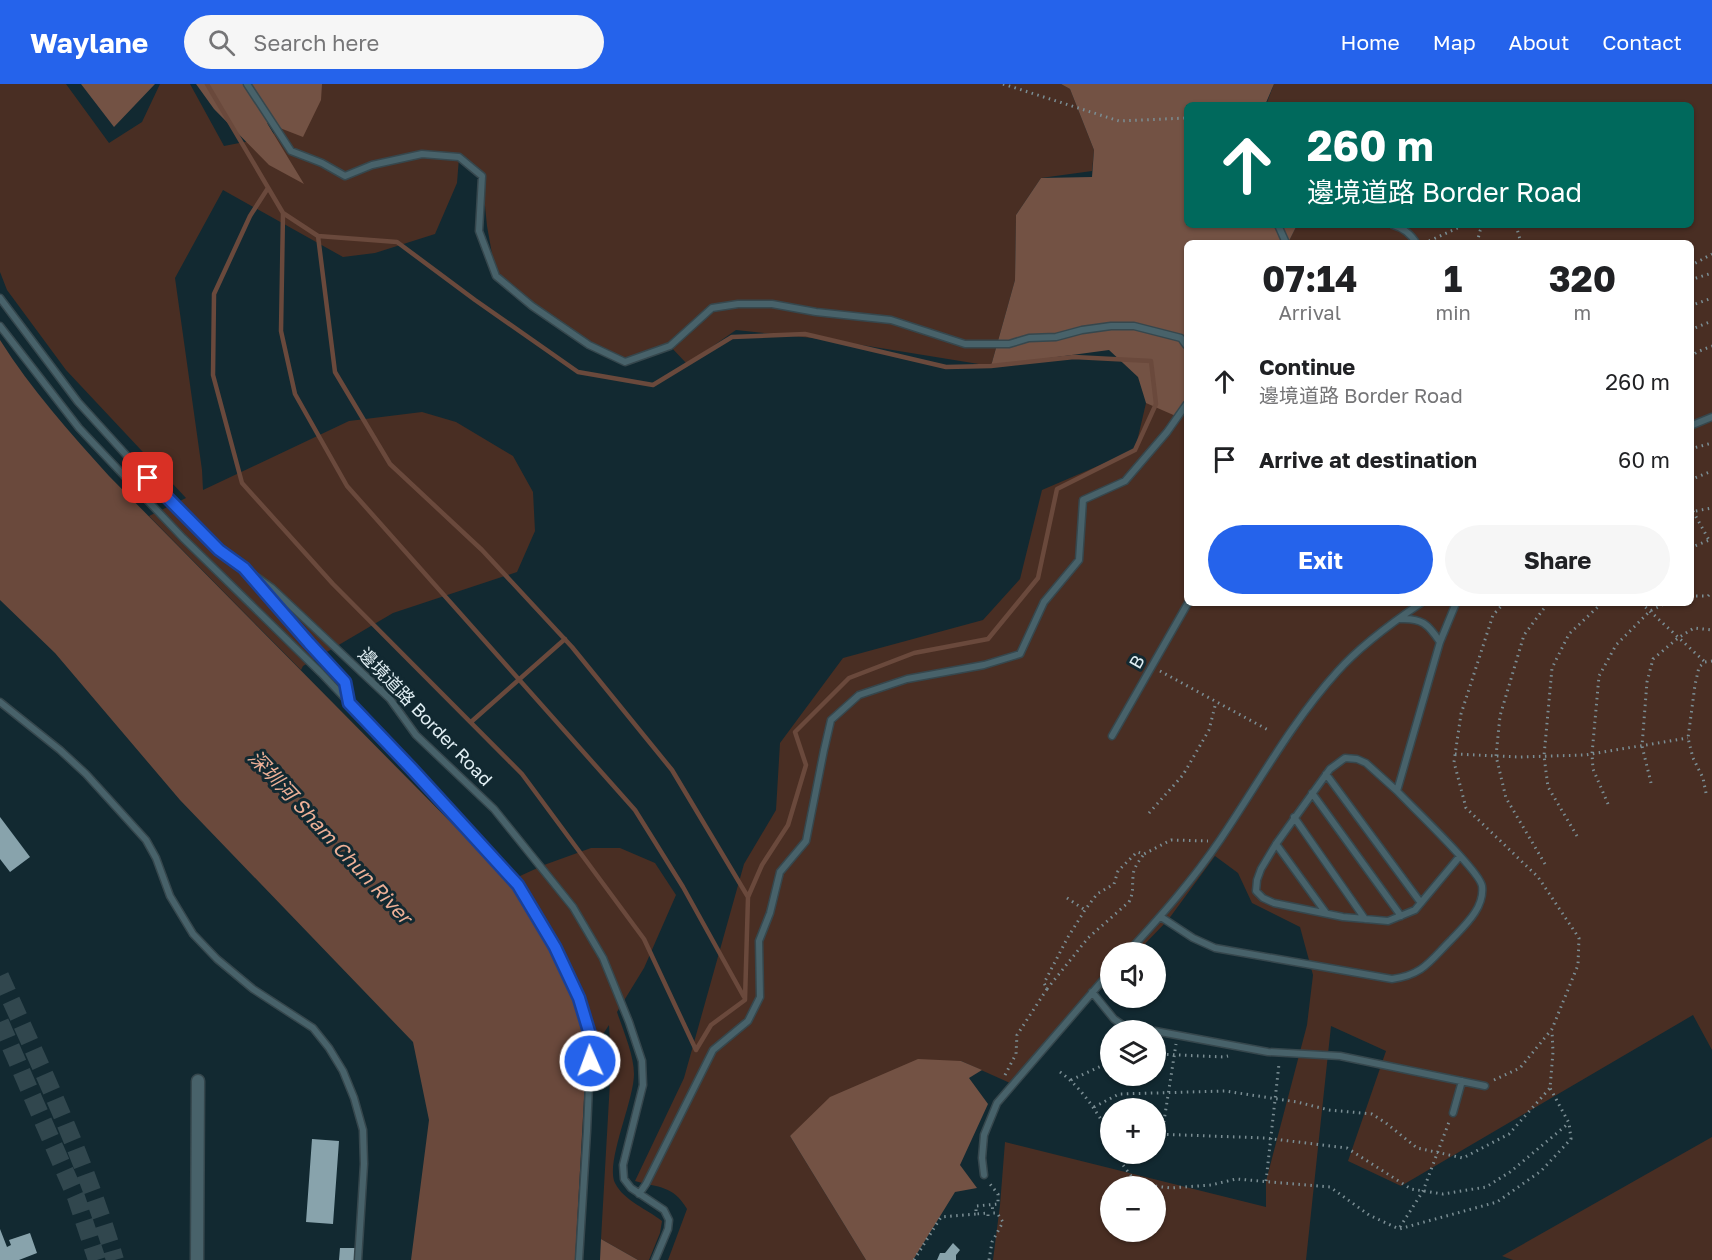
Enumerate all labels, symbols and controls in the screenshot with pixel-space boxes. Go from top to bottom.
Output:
search box [184,15,604,69]
text: Waylane [30,26,148,59]
icon: search [205,26,238,59]
text: Search here [253,29,379,56]
text: Home [1340,29,1400,55]
text: Map [1433,29,1476,55]
text: About [1509,29,1569,55]
text: Contact [1602,29,1682,55]
text: 260 m [1307,120,1434,170]
icon: ahead [1208,126,1286,204]
text: 邊境道路 Border Road [1307,176,1582,208]
text: 07:14 [1262,257,1358,300]
text: 1 [1444,257,1462,300]
text: 320 [1549,257,1616,300]
text: Arrival [1278,300,1341,324]
text: min [1435,300,1471,324]
text: m [1574,300,1591,324]
text: Continue [1259,353,1355,380]
icon: ahead [1208,365,1241,398]
text: 260 m [1605,368,1670,395]
text: 邊境道路 Border Road [1259,383,1463,407]
icon: arrive [1208,443,1241,476]
text: Arrive at destination [1259,446,1477,473]
text: 60 m [1618,446,1670,473]
pin [122,452,173,503]
icon: arrive [131,461,164,494]
button: Exit [1208,525,1433,594]
button: Share [1445,525,1670,594]
street label: 邊境道路 Border Road [354,643,497,790]
street label: B [1124,651,1149,672]
water label: 深圳河 Sham Chun River [244,745,420,930]
map controls [1100,942,1166,1242]
button: sound [1100,942,1166,1008]
button: layers [1100,1020,1166,1086]
position arrow [558,1029,622,1093]
button: + [1100,1098,1166,1164]
button: − [1100,1176,1166,1242]

